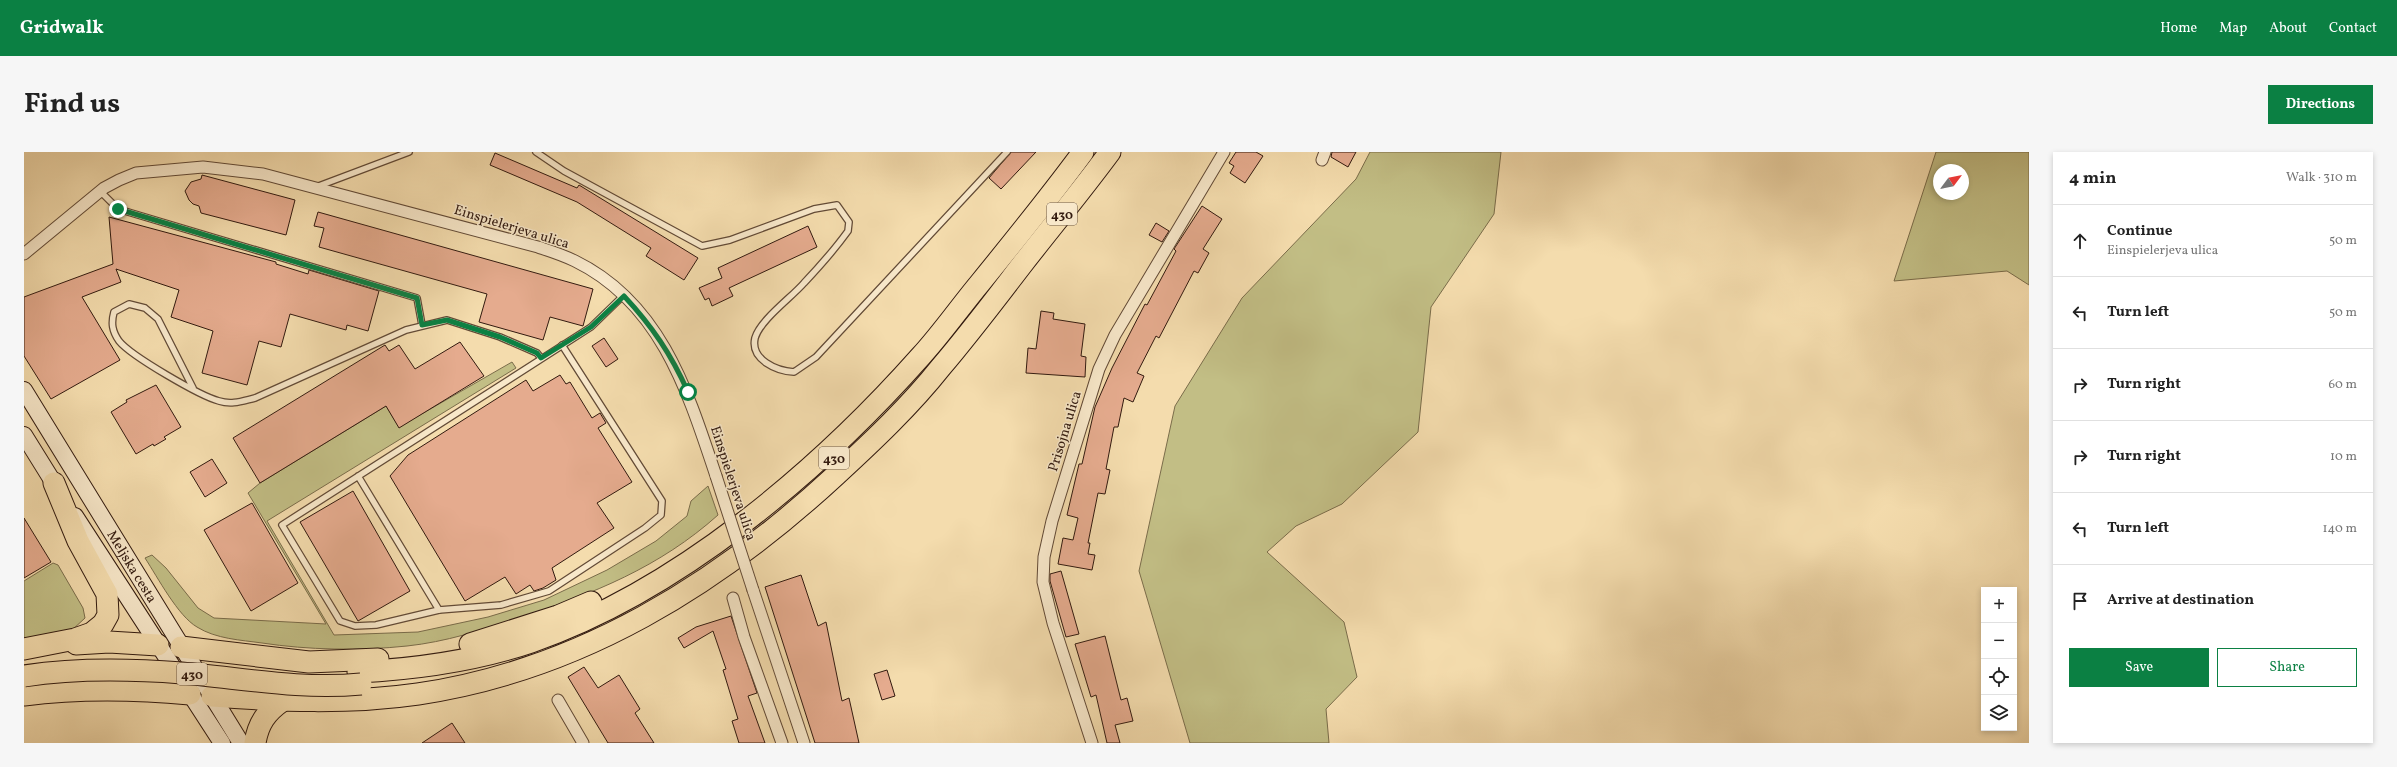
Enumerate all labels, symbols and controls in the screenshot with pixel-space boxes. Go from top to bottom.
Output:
text: Gridwalk [20,15,104,41]
text: Home [2160,19,2197,38]
text: Map [2219,19,2247,38]
text: About [2269,19,2307,38]
text: Contact [2329,19,2377,38]
text: Find us [24,85,120,124]
button: Directions [2268,85,2373,124]
north arrow [1933,164,1969,200]
text: 4 min [2069,167,2116,190]
text: Walk · 310 m [2286,169,2357,187]
route end [109,200,127,218]
street label: Einspielerjeva ulica [452,201,572,254]
road number: 430 [1047,203,1077,225]
text: Continue [2107,221,2172,242]
icon: ahead [2069,230,2091,252]
text: 50 m [2329,232,2357,250]
text: Einspielerjeva ulica [2107,242,2218,260]
icon: left [2069,302,2091,324]
text: Turn left [2107,302,2169,323]
text: 50 m [2329,304,2357,322]
icon: right [2069,374,2091,396]
text: Turn right [2107,374,2181,395]
text: 60 m [2329,376,2357,394]
route start [679,383,697,401]
street label: Prisojna ulica [1044,389,1087,474]
street label: Einspielerjeva ulica [705,424,760,543]
icon: right [2069,446,2091,468]
text: Turn right [2107,446,2181,467]
road number: 430 [819,447,849,469]
text: 10 m [2330,448,2357,466]
icon: left [2069,518,2091,540]
text: Turn left [2107,518,2169,539]
text: 140 m [2323,520,2357,538]
street label: Meljska cesta [102,527,161,607]
map controls [1981,587,2017,731]
button: + [1981,587,2017,623]
icon: arrive [2069,590,2091,612]
text: Arrive at destination [2107,590,2254,611]
button: − [1981,623,2017,659]
button: Save [2069,648,2209,687]
button: Share [2217,648,2357,687]
button: locate [1981,659,2017,695]
road number: 430 [177,663,207,685]
button: layers [1981,695,2017,731]

